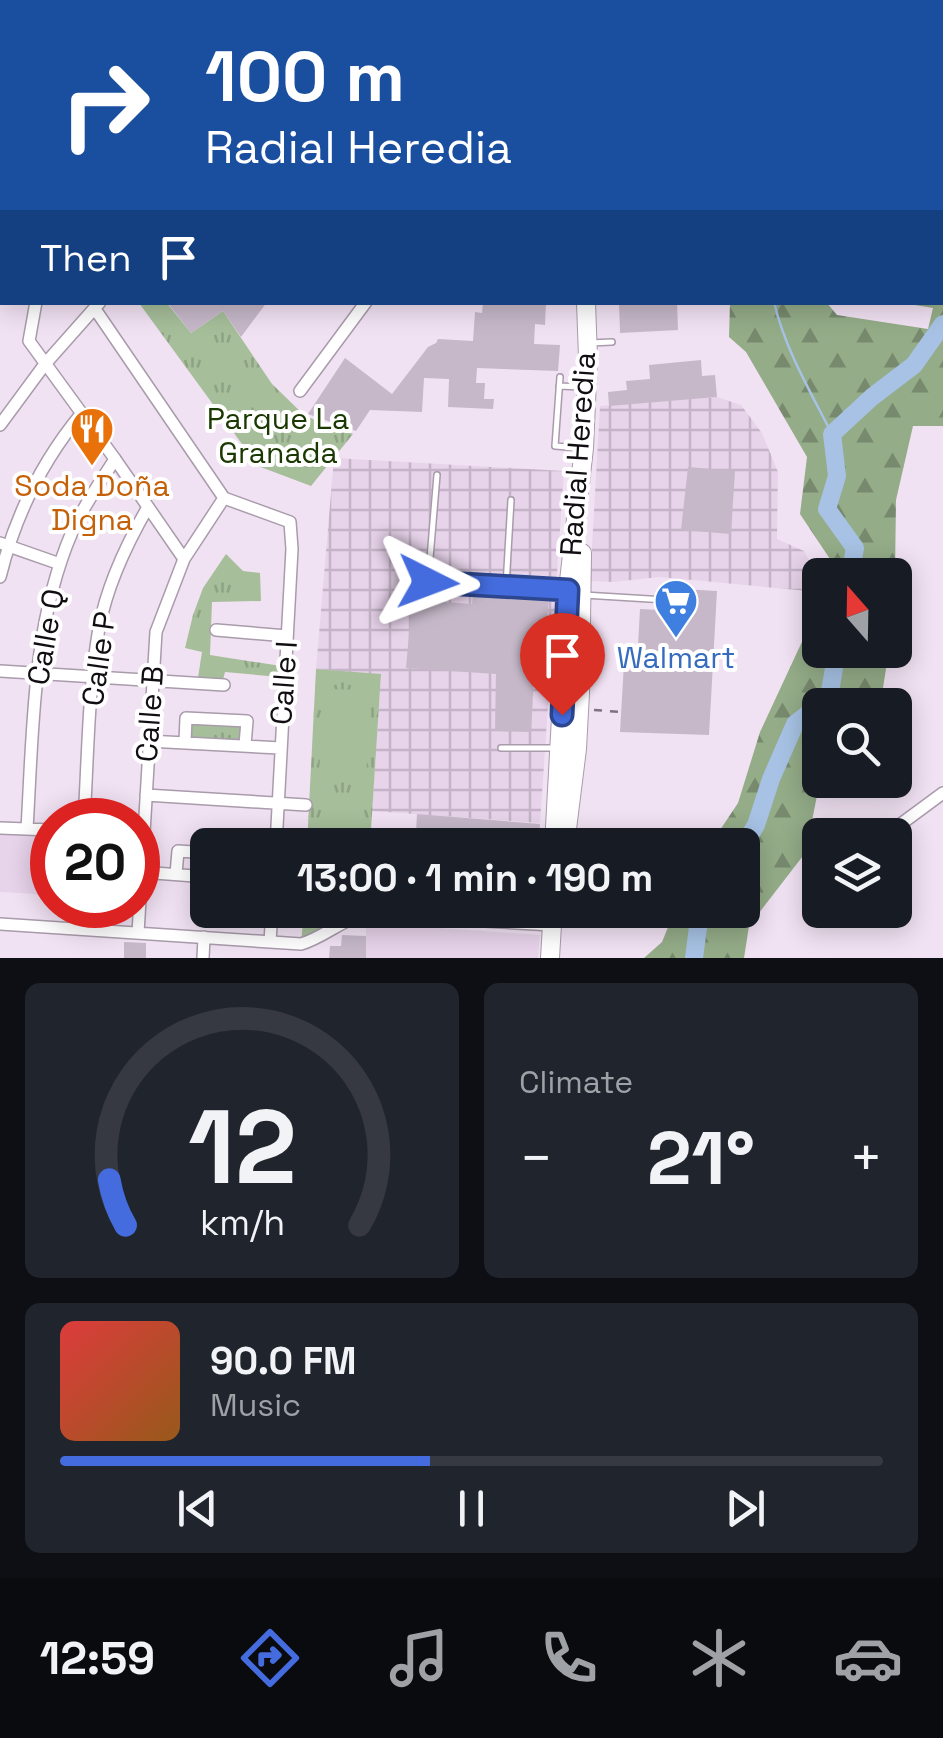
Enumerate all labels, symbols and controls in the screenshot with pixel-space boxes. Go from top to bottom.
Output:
text: 100 m [205,32,405,121]
icon: right [40,40,170,170]
text: Radial Heredia [205,119,512,176]
icon: arrive [151,230,206,285]
text: Then [40,234,131,282]
street label: Radial Heredia [551,351,604,557]
park label: Parque La Granada [207,399,349,472]
restaurant icon: Soda Doña Digna [69,406,115,467]
place label: Soda Doña Digna [14,466,170,539]
position arrow [376,530,480,634]
north arrow [802,558,912,668]
map controls [802,558,912,928]
supermarket icon: Walmart [653,578,699,639]
street label: Calle Q [18,586,73,688]
street label: Calle P [73,609,124,709]
pin [520,613,605,716]
icon: arrive [535,628,590,683]
place label: Walmart [617,638,735,677]
street label: Calle I [261,640,306,726]
street label: Calle B [127,664,172,763]
button: search [802,688,912,798]
speed limit sign: 20 [30,798,160,928]
button: layers [802,818,912,928]
text: 13:00 · 1 min · 190 m [297,854,653,902]
text: Climate [519,1062,633,1102]
text: 12 [188,1081,296,1213]
text: 21° [647,1110,755,1206]
text: − [519,1123,553,1193]
text: + [849,1123,883,1193]
text: km/h [199,1200,285,1245]
text: 90.0 FM [210,1337,357,1385]
text: Music [210,1385,301,1425]
icon: previous [170,1481,225,1536]
icon: pause [444,1481,499,1536]
icon: next [718,1481,773,1536]
icon: directions [235,1623,305,1693]
icon: music [384,1623,454,1693]
icon: phone [534,1623,604,1693]
icon: climate [684,1623,754,1693]
icon: car [833,1623,903,1693]
text: 12:59 [40,1630,155,1687]

